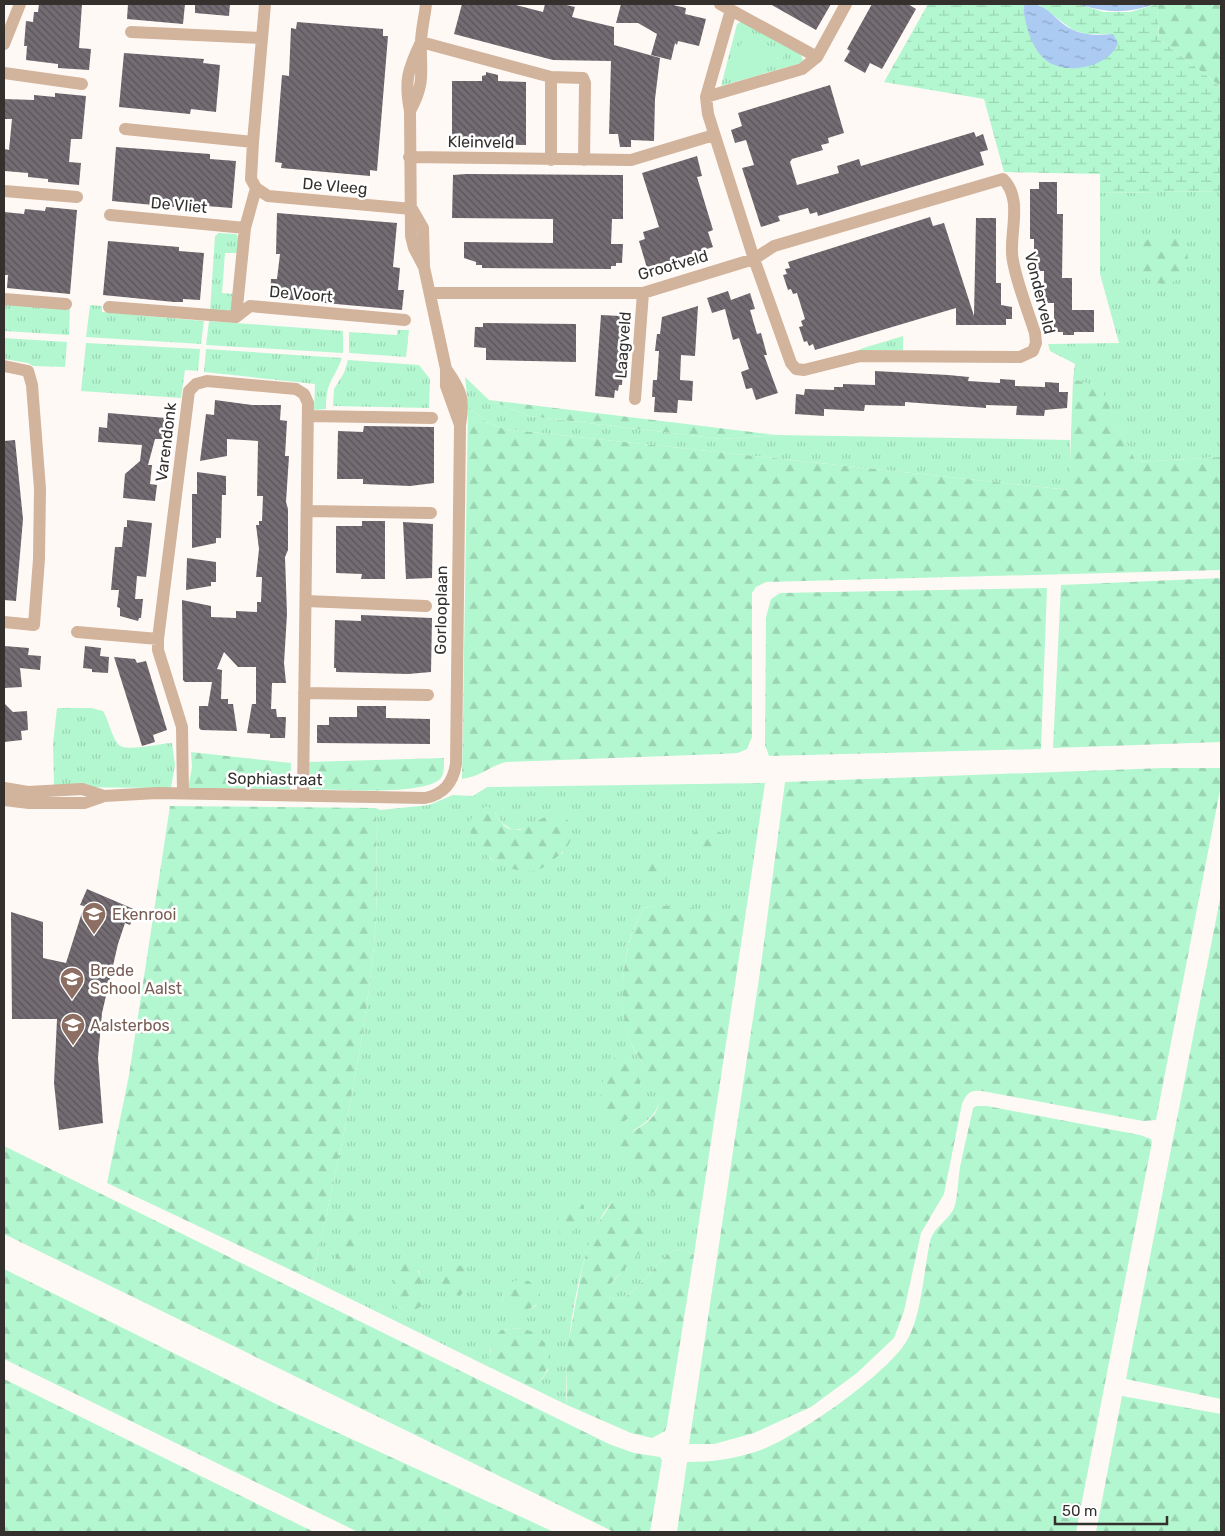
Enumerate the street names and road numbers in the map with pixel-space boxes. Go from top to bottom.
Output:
street label: Kleinveld [447,132,515,152]
street label: De Vleeg [302,174,368,198]
street label: De Vliet [150,193,208,217]
street label: Grootveld [636,246,710,284]
street label: Vonderveld [1021,250,1059,336]
street label: De Voort [268,282,334,306]
street label: Laagveld [611,311,635,379]
street label: Varendonk [152,401,180,483]
street label: Gorlooplaan [431,565,451,655]
street label: Sophiastraat [227,769,323,789]

